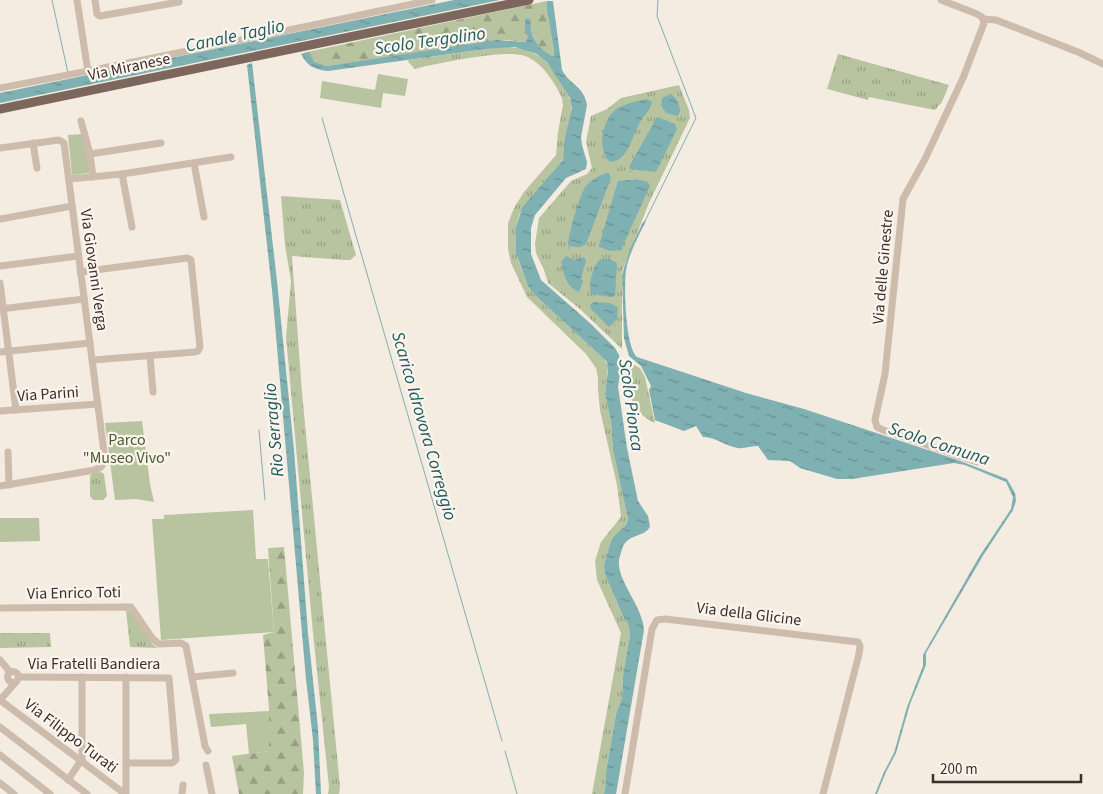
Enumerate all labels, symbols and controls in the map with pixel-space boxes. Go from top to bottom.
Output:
water label: Canale Taglio [183,13,287,59]
water label: Scolo Tergolino [373,21,487,61]
street label: Via Miranese [86,48,172,86]
street label: Via Giovanni Verga [75,208,113,332]
street label: Via delle Ginestre [867,209,899,325]
water label: Scarico Idrovora Correggio [385,329,463,523]
water label: Scolo Pionca [612,357,650,453]
street label: Via Parini [16,381,80,407]
water label: Rio Serraglio [257,382,291,478]
water label: Scolo Comuna [885,416,993,472]
park label: Parco "Museo Vivo" [83,429,171,469]
street label: Via Enrico Toti [27,581,121,605]
street label: Via della Glicine [695,597,803,631]
street label: Via Fratelli Bandiera [28,653,160,675]
street label: Via Filippo Turati [20,694,122,778]
scale bar [933,752,1080,784]
text: 200 m [940,759,978,780]

